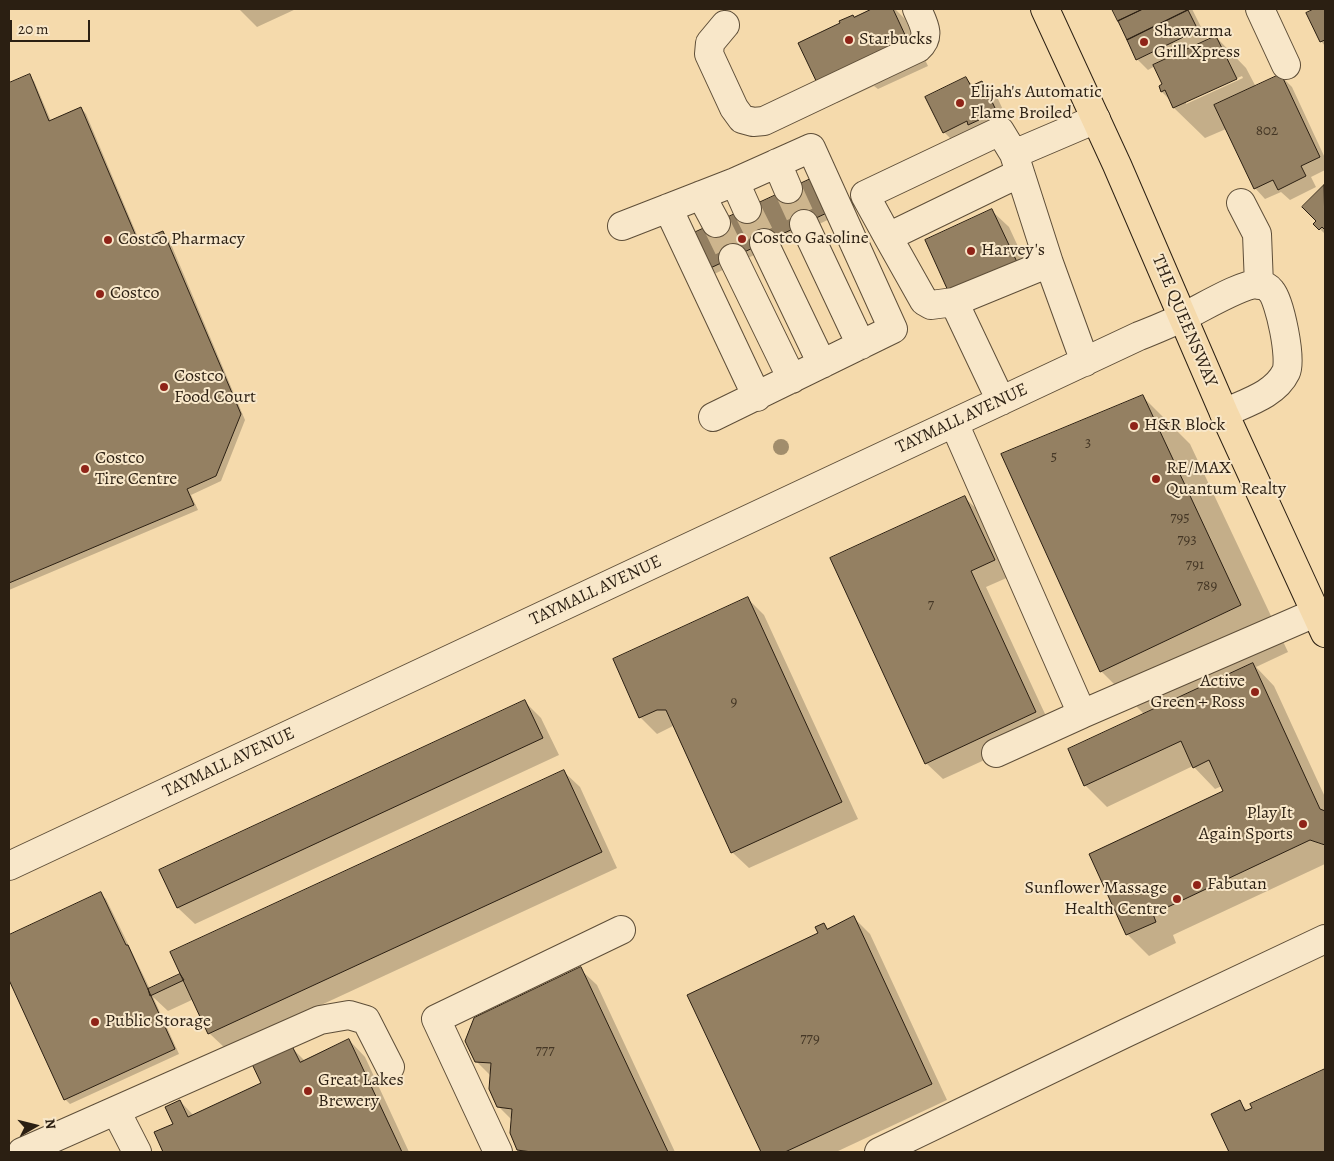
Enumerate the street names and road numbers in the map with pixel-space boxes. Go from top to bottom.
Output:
street label: THE QUEENSWAY [1146,252,1222,390]
street label: TAYMALL AVENUE [893,379,1031,459]
street label: TAYMALL AVENUE [527,551,665,631]
street label: TAYMALL AVENUE [160,723,298,803]

